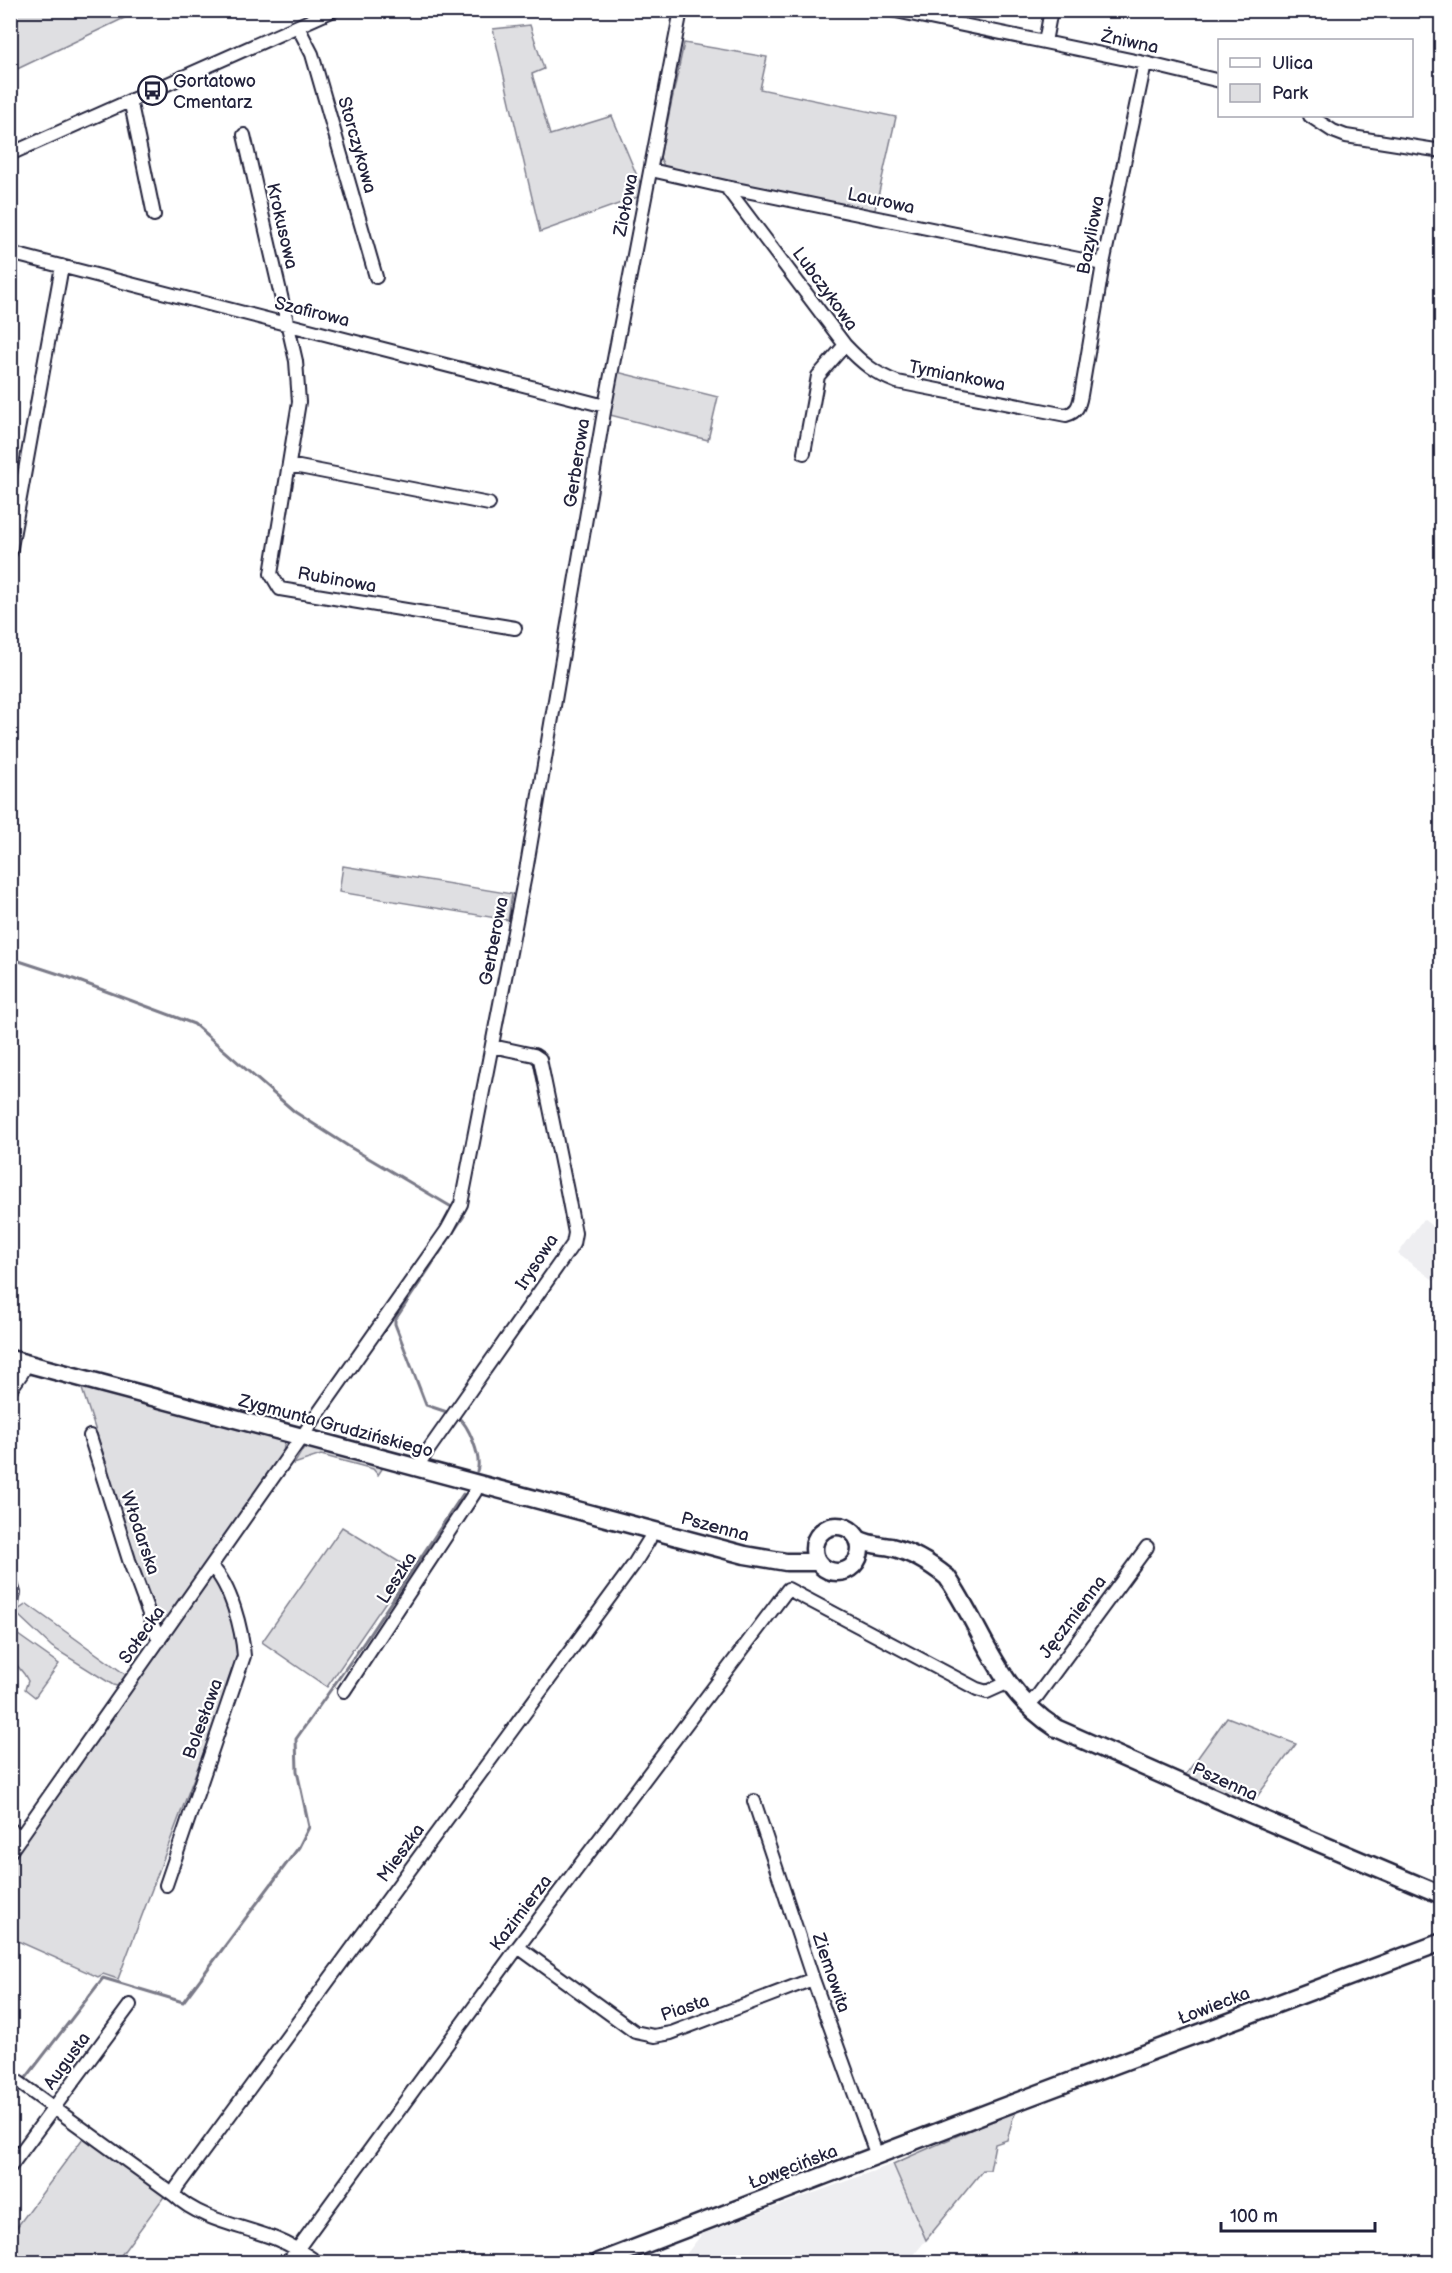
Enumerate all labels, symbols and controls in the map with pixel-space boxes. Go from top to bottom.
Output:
street label: Żniwna [1099,25,1161,58]
legend [1218,39,1413,117]
text: Ulica [1272,53,1313,74]
place label: Gortatowo Cmentarz [173,71,256,113]
bus stop icon: Gortatowo Cmentarz [136,75,168,107]
text: Park [1272,83,1308,104]
street label: Storczykowa [333,94,381,196]
street label: Ziołowa [609,172,642,239]
street label: Krokusowa [262,181,302,271]
street label: Laurowa [845,184,917,218]
street label: Bazyliowa [1073,194,1109,276]
street label: Lubczykowa [788,243,862,335]
street label: Szafirowa [272,293,352,331]
street label: Tymiankowa [907,356,1007,396]
street label: Gerberowa [560,417,594,509]
street label: Rubinowa [296,563,378,597]
street label: Gerberowa [475,895,513,987]
street label: Irysowa [511,1230,563,1294]
street label: Zygmunta Grudzińskiego [236,1390,435,1462]
street label: Włodarska [116,1489,164,1577]
street label: Pszenna [679,1508,751,1546]
street label: Leszka [373,1549,421,1607]
street label: Jęczmienna [1035,1571,1111,1663]
street label: Sołecka [115,1602,169,1668]
street label: Bolesława [179,1676,227,1762]
street label: Pszenna [1189,1758,1261,1806]
street label: Mieszka [373,1820,429,1886]
street label: Kazimierza [486,1871,556,1955]
street label: Ziemowita [807,1930,854,2015]
street label: Łowiecka [1175,1983,1253,2029]
street label: Piasta [658,1990,712,2026]
street label: Augusta [39,2028,95,2094]
street label: Łowęcińska [745,2140,841,2194]
scale bar [1221,2195,1376,2233]
text: 100 m [1230,2206,1278,2227]

